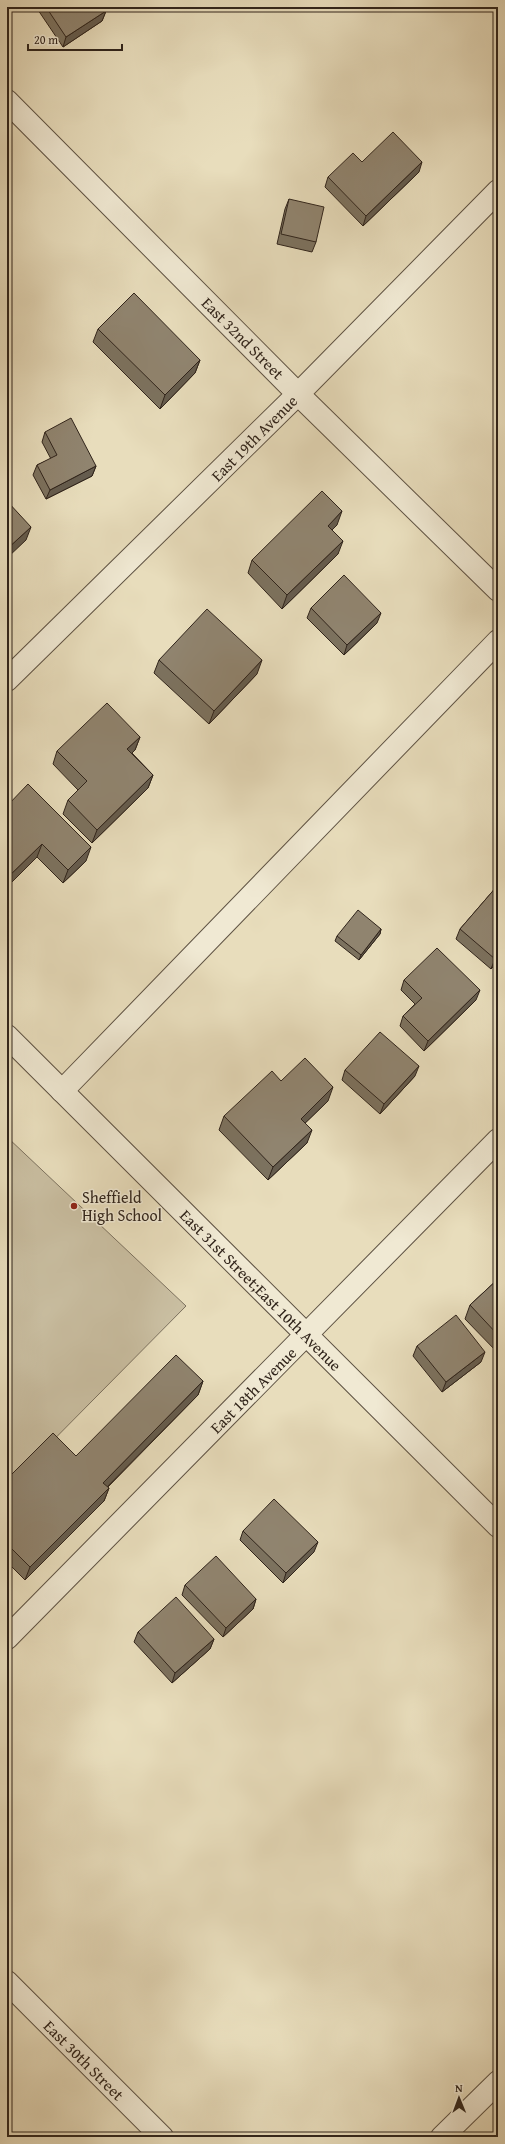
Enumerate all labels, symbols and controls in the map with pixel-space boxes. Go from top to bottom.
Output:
scale bar [28,26,122,52]
text: 20 m [34,31,58,48]
street label: East 32nd Street [196,291,290,385]
street label: East 19th Avenue [205,389,303,487]
place label: Sheffield High School [82,1185,163,1227]
marker: Sheffield High School [69,1201,79,1211]
street label: East 31st Street;East 10th Avenue [175,1204,347,1376]
street label: East 18th Avenue [204,1341,302,1439]
street label: East 30th Street [38,2014,130,2106]
north arrow [439,2078,479,2118]
text: N [455,2080,463,2096]

